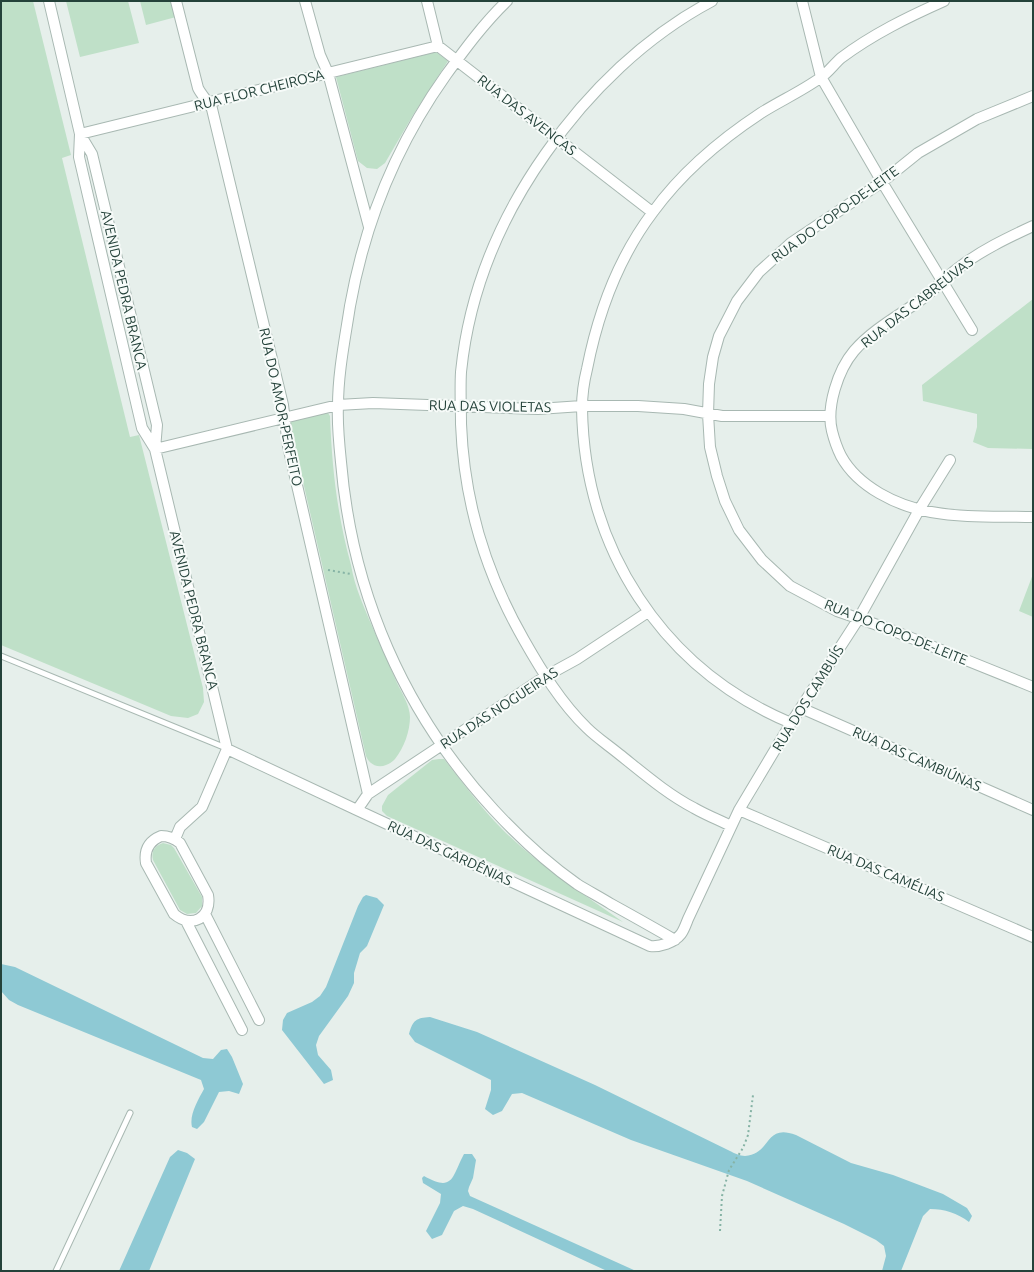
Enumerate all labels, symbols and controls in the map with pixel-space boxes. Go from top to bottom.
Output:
street label: RUA FLOR CHEIROSA [192,66,326,114]
street label: RUA DAS AVENCAS [474,71,580,159]
street label: RUA DO COPO-DE-LEITE [768,162,902,265]
street label: AVENIDA PEDRA BRANCA [98,209,150,371]
street label: RUA DAS CABREÚVAS [857,252,976,351]
street label: RUA DO AMOR-PERFEITO [256,326,306,488]
street label: RUA DAS VIOLETAS [429,397,551,415]
street label: AVENIDA PEDRA BRANCA [166,529,222,691]
street label: RUA DO COPO-DE-LEITE [822,596,970,668]
street label: RUA DOS CAMBUÍS [768,642,847,754]
street label: RUA DAS NOGUEIRAS [437,664,561,752]
street label: RUA DAS CAMBIÚNAS [850,723,984,795]
street label: RUA DAS GARDÊNIAS [385,816,515,889]
street label: RUA DAS CAMÉLIAS [825,840,947,905]

